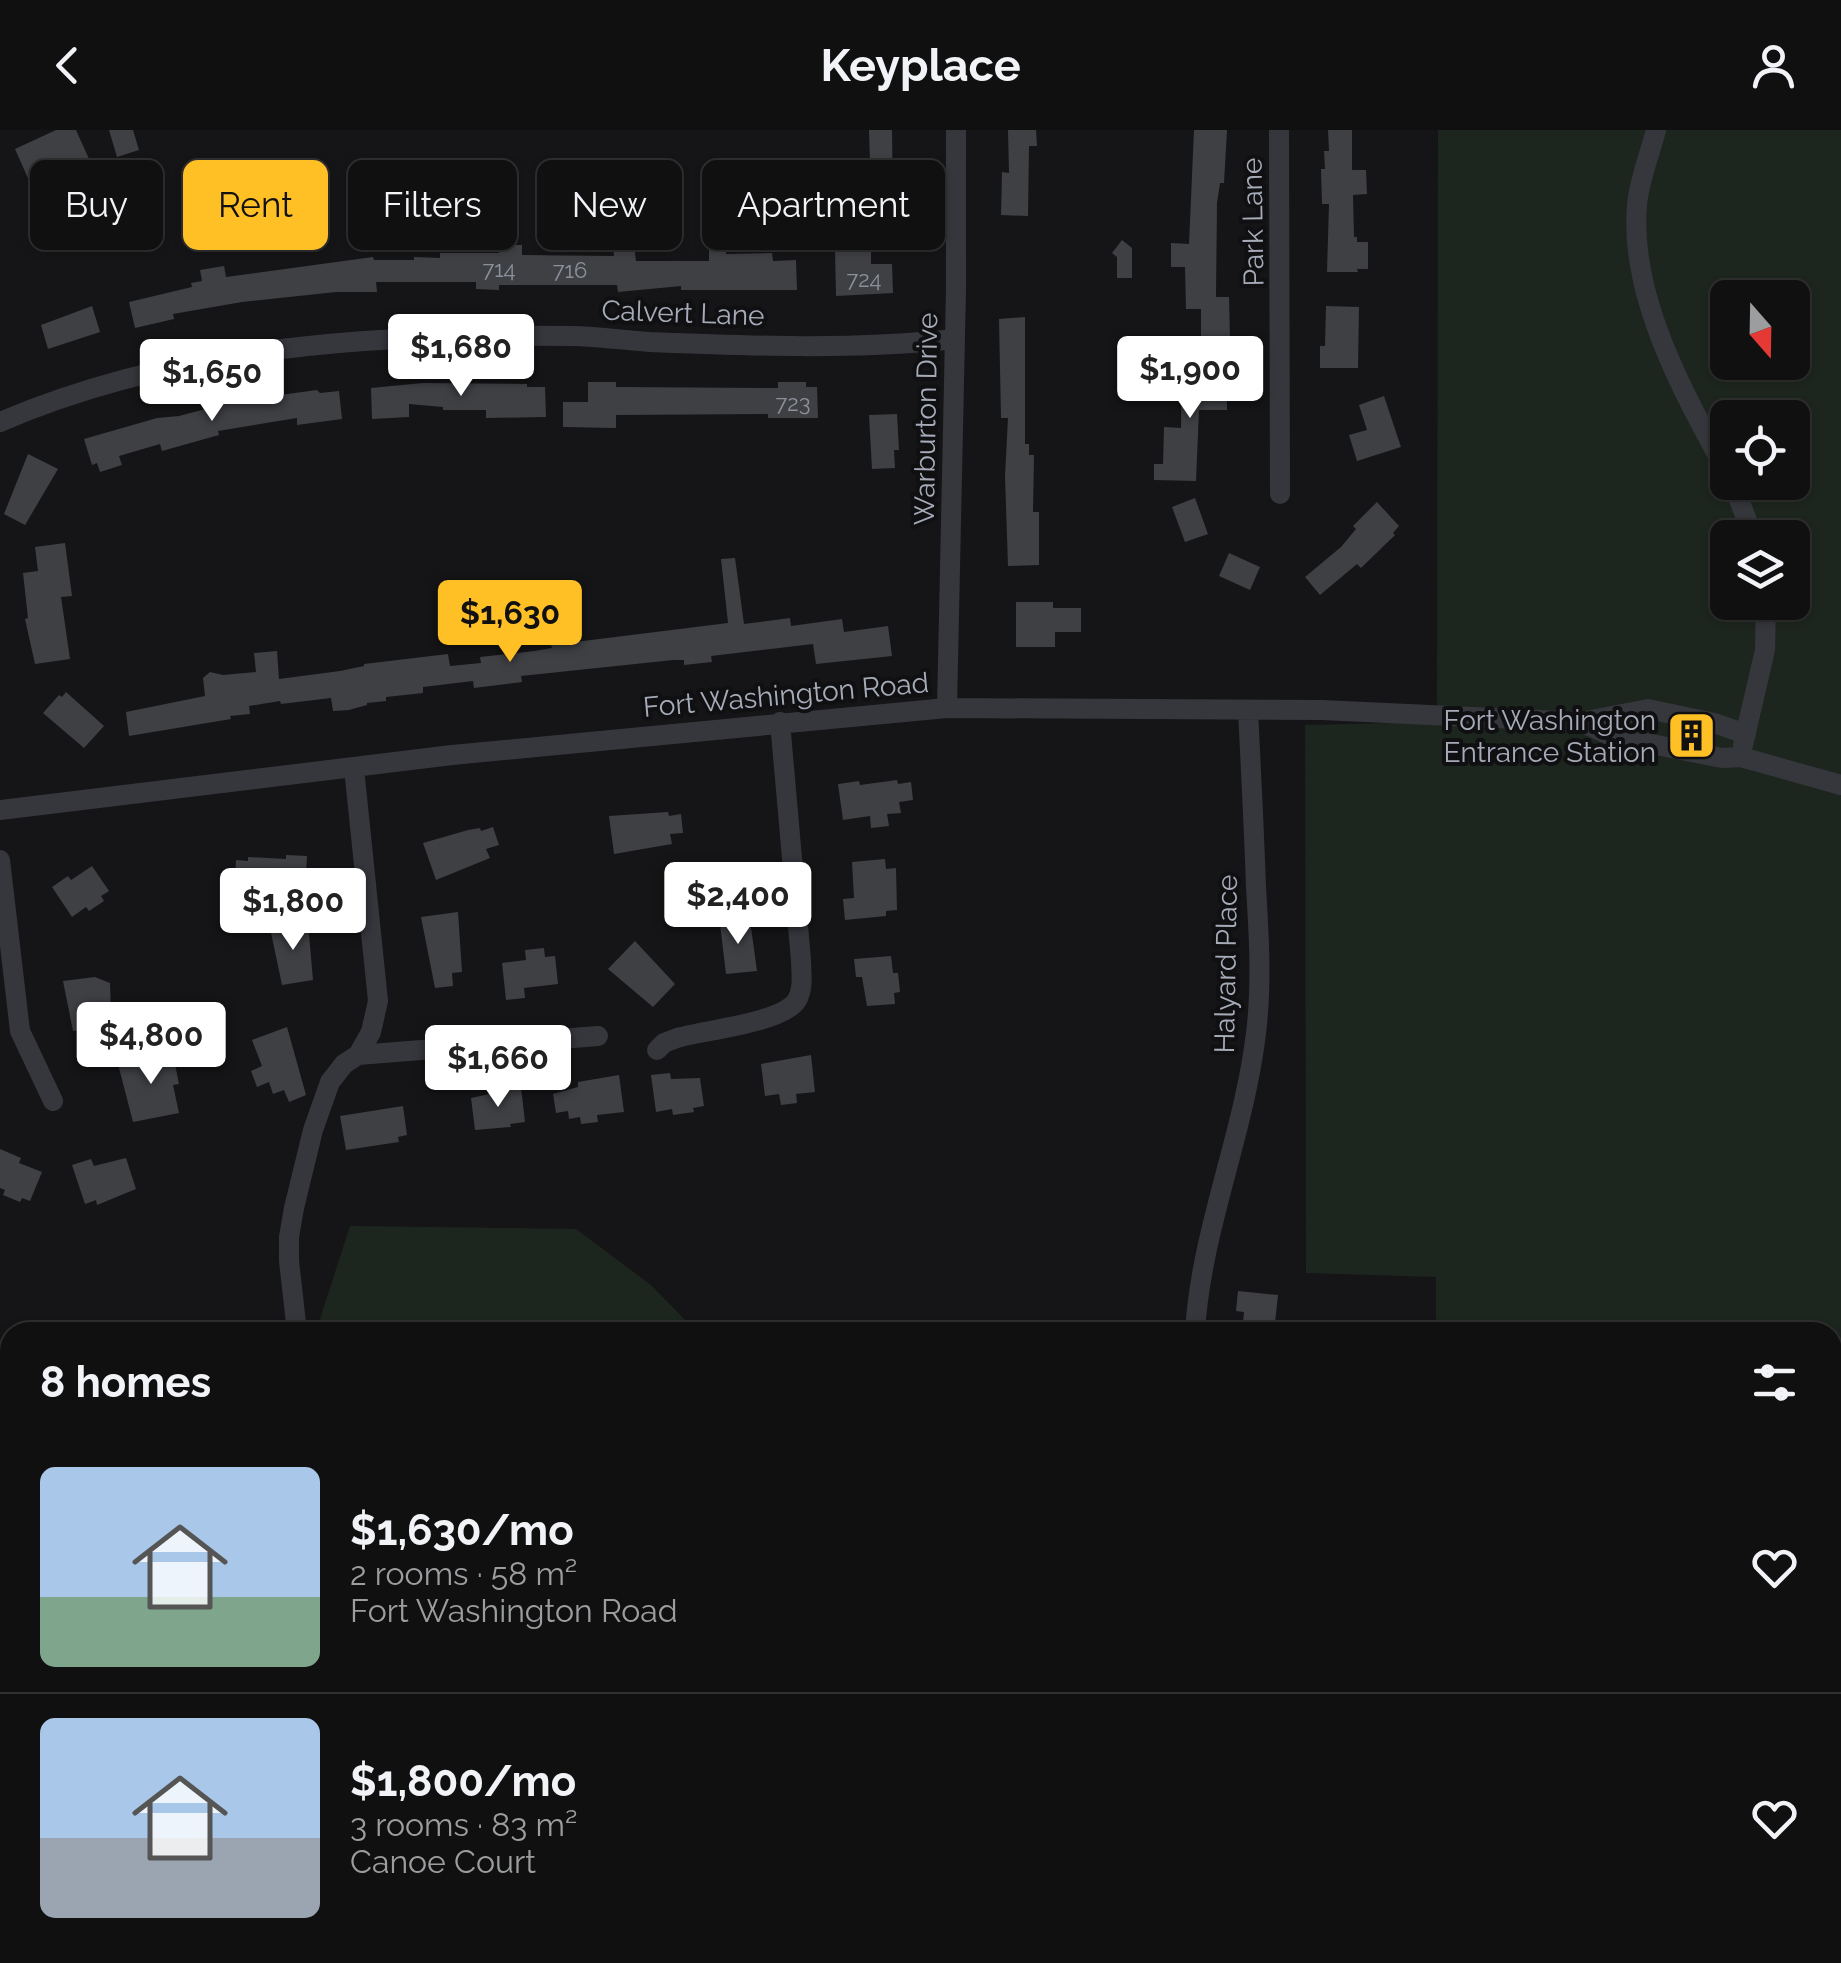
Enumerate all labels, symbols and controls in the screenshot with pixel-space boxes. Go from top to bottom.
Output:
icon: back [40,38,95,93]
icon: person [1746,38,1801,93]
text: Keyplace [820,39,1021,92]
street label: Park Lane [1235,157,1271,287]
chip: Buy [30,160,163,250]
chip: Rent [183,160,328,250]
chip: Filters [348,160,517,250]
chip: New [537,160,682,250]
chip: Apartment [702,160,945,250]
house number: 714 [482,256,516,282]
house number: 716 [553,257,587,283]
house number: 724 [846,266,882,292]
north arrow [1710,280,1810,380]
map controls [1710,280,1810,620]
street label: Calvert Lane [601,294,765,332]
street label: Warburton Drive [908,312,944,526]
pin: $1,680 [380,314,542,399]
text: $1,680 [410,328,512,365]
pin: $1,900 [1109,336,1271,421]
pin: $1,650 [131,339,293,424]
text: $1,900 [1139,350,1241,387]
text: $1,650 [162,353,262,390]
house number: 723 [776,390,810,416]
button: locate [1710,400,1810,500]
button: layers [1710,520,1810,620]
pin: $1,630 [429,580,591,665]
text: $1,630 [460,594,560,631]
street label: Fort Washington Road [642,666,930,724]
place label: Fort Washington Entrance Station [1444,704,1656,769]
building icon: Fort Washington Entrance Station [1665,710,1717,762]
pin: $2,400 [657,862,819,947]
pin: $1,800 [212,868,374,953]
street label: Halyard Place [1208,874,1244,1054]
text: $2,400 [686,876,790,913]
text: $1,800 [242,882,344,919]
pin: $4,800 [70,1002,232,1087]
text: $4,800 [99,1016,203,1053]
pin: $1,660 [417,1025,579,1110]
text: $1,660 [447,1039,549,1076]
icon: filters [1747,1355,1802,1410]
text: 8 homes [40,1358,211,1407]
text: $1,630/mo [350,1506,574,1555]
icon: home [120,1507,240,1627]
icon: heart [1747,1540,1802,1595]
text: 2 rooms · 58 m² [350,1555,577,1592]
text: Fort Washington Road [350,1592,678,1629]
text: $1,800/mo [350,1757,576,1806]
icon: home [120,1758,240,1878]
icon: heart [1747,1791,1802,1846]
text: 3 rooms · 83 m² [350,1806,577,1843]
text: Canoe Court [350,1843,536,1880]

